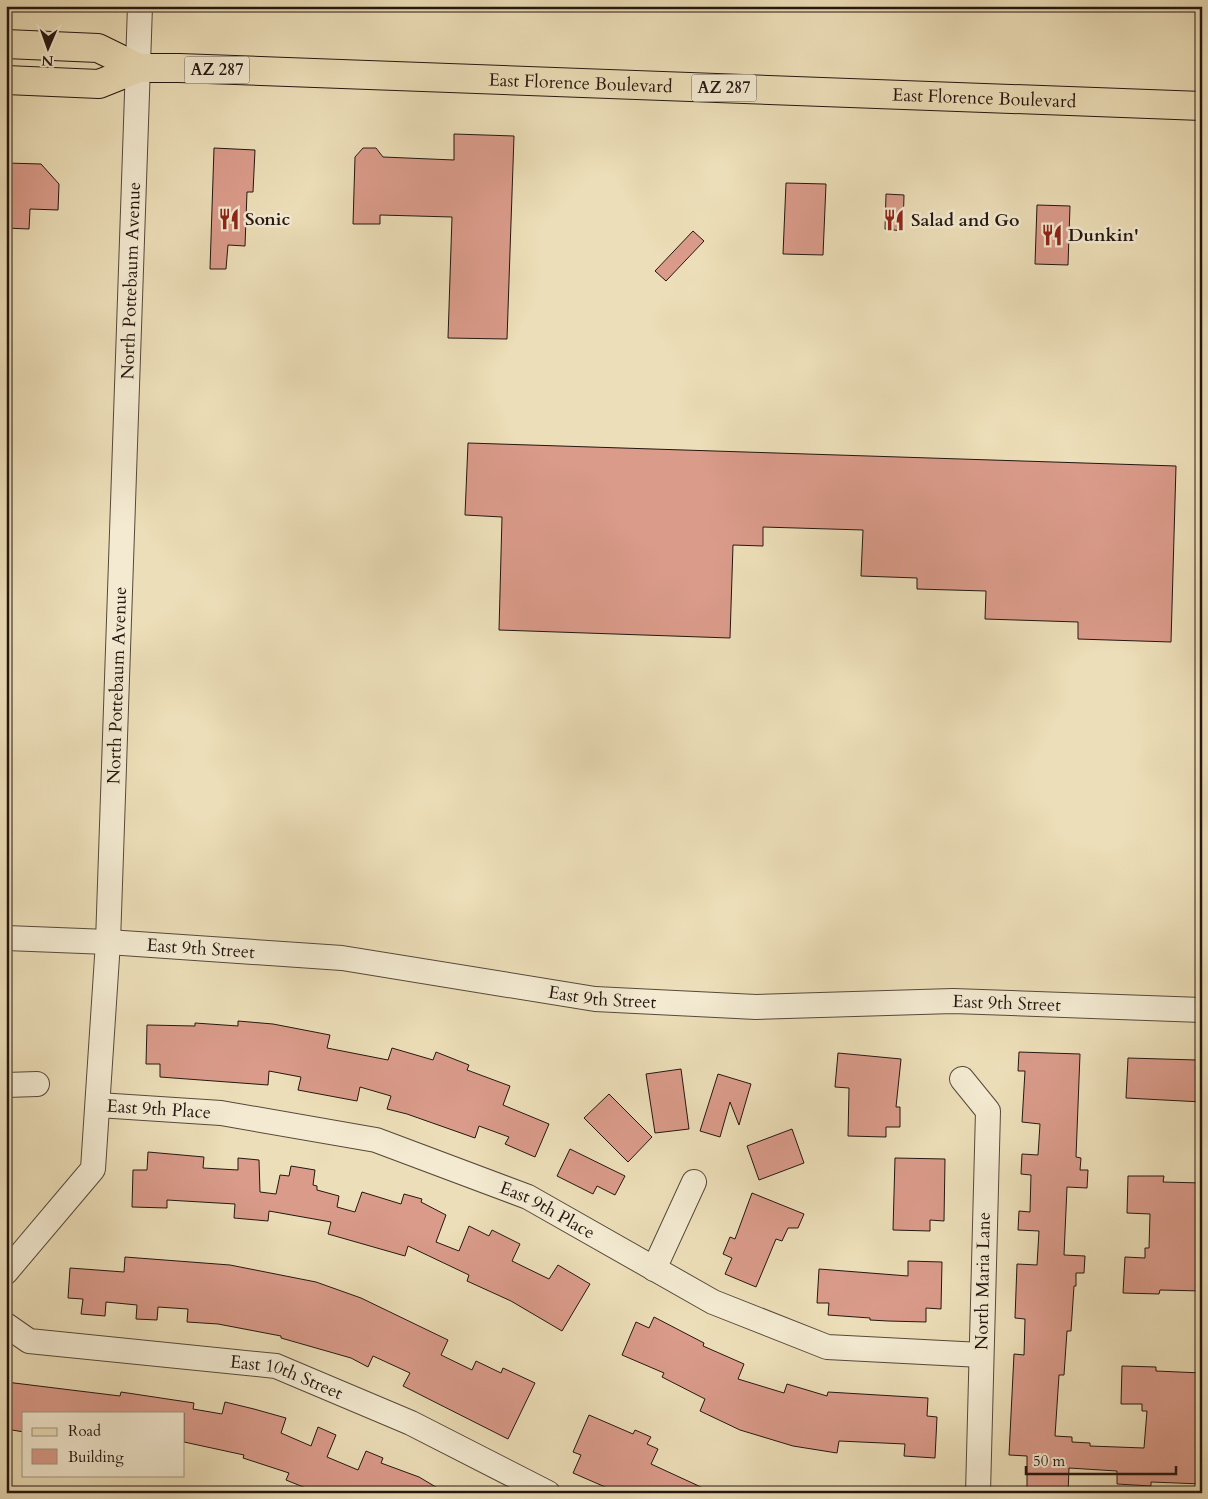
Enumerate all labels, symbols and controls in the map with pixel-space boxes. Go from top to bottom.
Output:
north arrow [22,22,72,72]
text: N [41,51,54,70]
road number: AZ 287 [184,56,250,84]
street label: East Florence Boulevard [488,67,673,99]
road number: AZ 287 [692,75,756,102]
street label: East Florence Boulevard [892,82,1077,114]
street label: North Pottebaum Avenue [115,181,146,380]
restaurant icon: Sonic [216,206,242,232]
place label: Sonic [245,207,291,232]
restaurant icon: Salad and Go [881,207,907,233]
place label: Salad and Go [911,208,1020,233]
restaurant icon: Dunkin' [1039,222,1065,248]
place label: Dunkin' [1068,223,1139,248]
street label: North Pottebaum Avenue [101,586,133,785]
street label: East 9th Street [146,932,256,965]
street label: East 9th Street [546,979,657,1015]
street label: East 9th Street [952,988,1062,1017]
street label: East 9th Place [106,1093,212,1125]
street label: East 9th Place [496,1175,600,1245]
street label: North Maria Lane [969,1212,997,1350]
street label: East 10th Street [229,1349,347,1405]
legend [22,1412,185,1476]
text: Road [68,1421,101,1441]
scale bar [1026,1444,1176,1476]
text: Building [68,1447,124,1467]
text: 50 m [1033,1451,1065,1471]

